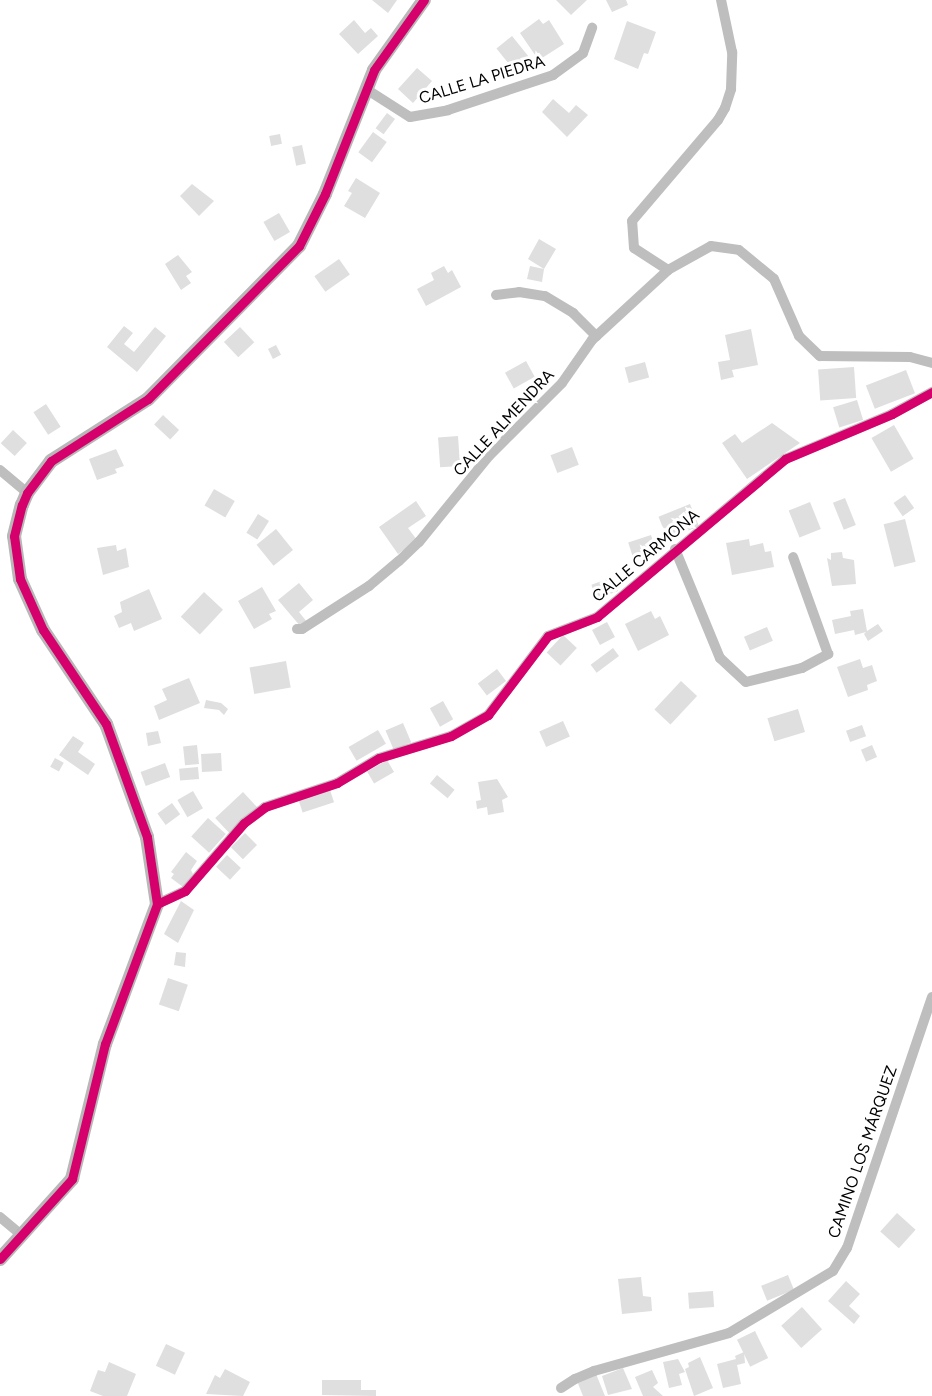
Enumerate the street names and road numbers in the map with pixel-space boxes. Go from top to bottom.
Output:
street label: CALLE LA PIEDRA [417,52,547,108]
street label: CALLE ALMENDRA [450,366,558,480]
street label: CALLE CARMONA [589,506,703,606]
street label: CAMINO LOS MÁRQUEZ [824,1063,902,1241]

